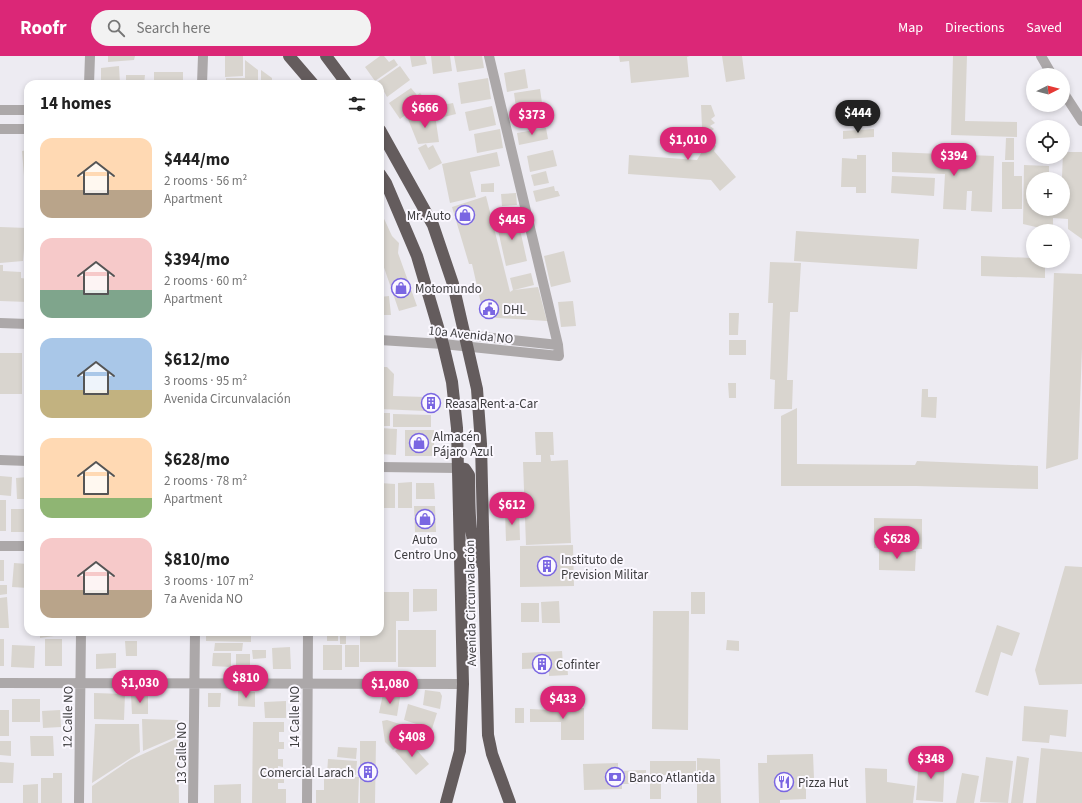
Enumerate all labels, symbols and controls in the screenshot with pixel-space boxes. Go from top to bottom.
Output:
search box [91,10,371,46]
text: Roofr [20,15,67,42]
icon: search [105,17,127,39]
text: Search here [137,18,210,39]
text: Map [898,18,923,38]
text: Directions [945,18,1004,38]
text: Saved [1026,18,1062,38]
north arrow [1026,68,1070,112]
map controls [1026,68,1070,268]
text: 14 homes [40,92,111,116]
icon: filters [346,93,368,115]
pin: $666 [401,95,449,129]
text: $666 [411,99,439,117]
pin: $444 [834,100,882,134]
pin: $373 [508,102,556,136]
text: $444 [844,104,872,122]
text: $373 [518,106,546,124]
button: locate [1026,120,1070,164]
pin: $1,010 [655,127,721,161]
text: $1,010 [669,131,707,149]
pin: $394 [930,143,978,177]
text: $394 [940,147,968,165]
text: $444/mo [164,148,230,172]
icon: home [72,154,120,202]
text: 2 rooms · 56 m² [164,172,247,190]
button: + [1026,172,1070,216]
text: Apartment [164,190,222,208]
shop icon: Mr. Auto [454,204,476,226]
place label: Mr. Auto [407,207,451,225]
pin: $445 [488,207,536,241]
text: $445 [498,211,526,229]
button: − [1026,224,1070,268]
text: $394/mo [164,248,230,272]
icon: home [72,254,120,302]
text: 2 rooms · 60 m² [164,272,247,290]
shop icon: Motomundo [390,277,412,299]
place label: Motomundo [415,280,482,298]
text: Apartment [164,290,222,308]
public building icon: DHL [478,298,500,320]
place label: DHL [503,301,526,319]
street label: 10a Avenida NO [428,322,514,348]
text: $612/mo [164,348,230,372]
icon: home [72,354,120,402]
text: 3 rooms · 95 m² [164,372,247,390]
text: Avenida Circunvalación [164,390,291,408]
building icon: Reasa Rent-a-Car [420,392,442,414]
place label: Reasa Rent-a-Car [445,395,538,413]
place label: Almacén Pájaro Azul [433,428,493,461]
shop icon: Almacén Pájaro Azul [408,432,430,454]
text: $628/mo [164,448,230,472]
icon: home [72,454,120,502]
text: 2 rooms · 78 m² [164,472,247,490]
text: Apartment [164,490,222,508]
pin: $612 [488,492,536,526]
text: $612 [498,496,526,514]
shop icon: Auto Centro Uno [414,508,436,530]
pin: $628 [873,526,921,560]
text: $628 [883,530,911,548]
place label: Auto Centro Uno [394,531,456,564]
street label: Avenida Circunvalación [461,539,481,667]
text: $810/mo [164,548,230,572]
place label: Instituto de Prevision Militar [561,551,649,584]
icon: home [72,554,120,602]
building icon: Instituto de Prevision Militar [536,555,558,577]
text: 3 rooms · 107 m² [164,572,254,590]
text: 7a Avenida NO [164,590,243,608]
building icon: Cofinter [531,653,553,675]
place label: Cofinter [556,656,600,674]
pin: $810 [222,665,270,699]
text: $810 [232,669,260,687]
pin: $1,030 [107,670,173,704]
pin: $1,080 [357,671,423,705]
text: $1,030 [121,674,159,692]
text: $1,080 [371,675,409,693]
street label: 12 Calle NO [58,686,78,748]
street label: 14 Calle NO [286,686,304,748]
pin: $433 [539,686,587,720]
text: $433 [549,690,577,708]
street label: 13 Calle NO [173,722,191,784]
pin: $408 [388,724,436,758]
text: $408 [398,728,426,746]
pin: $348 [907,746,955,780]
text: $348 [917,750,945,768]
building icon: Comercial Larach [357,761,379,783]
place label: Comercial Larach [260,764,354,782]
bank icon: Banco Atlantida [604,766,626,788]
place label: Banco Atlantida [629,769,715,787]
restaurant icon: Pizza Hut [773,771,795,793]
place label: Pizza Hut [798,774,849,792]

